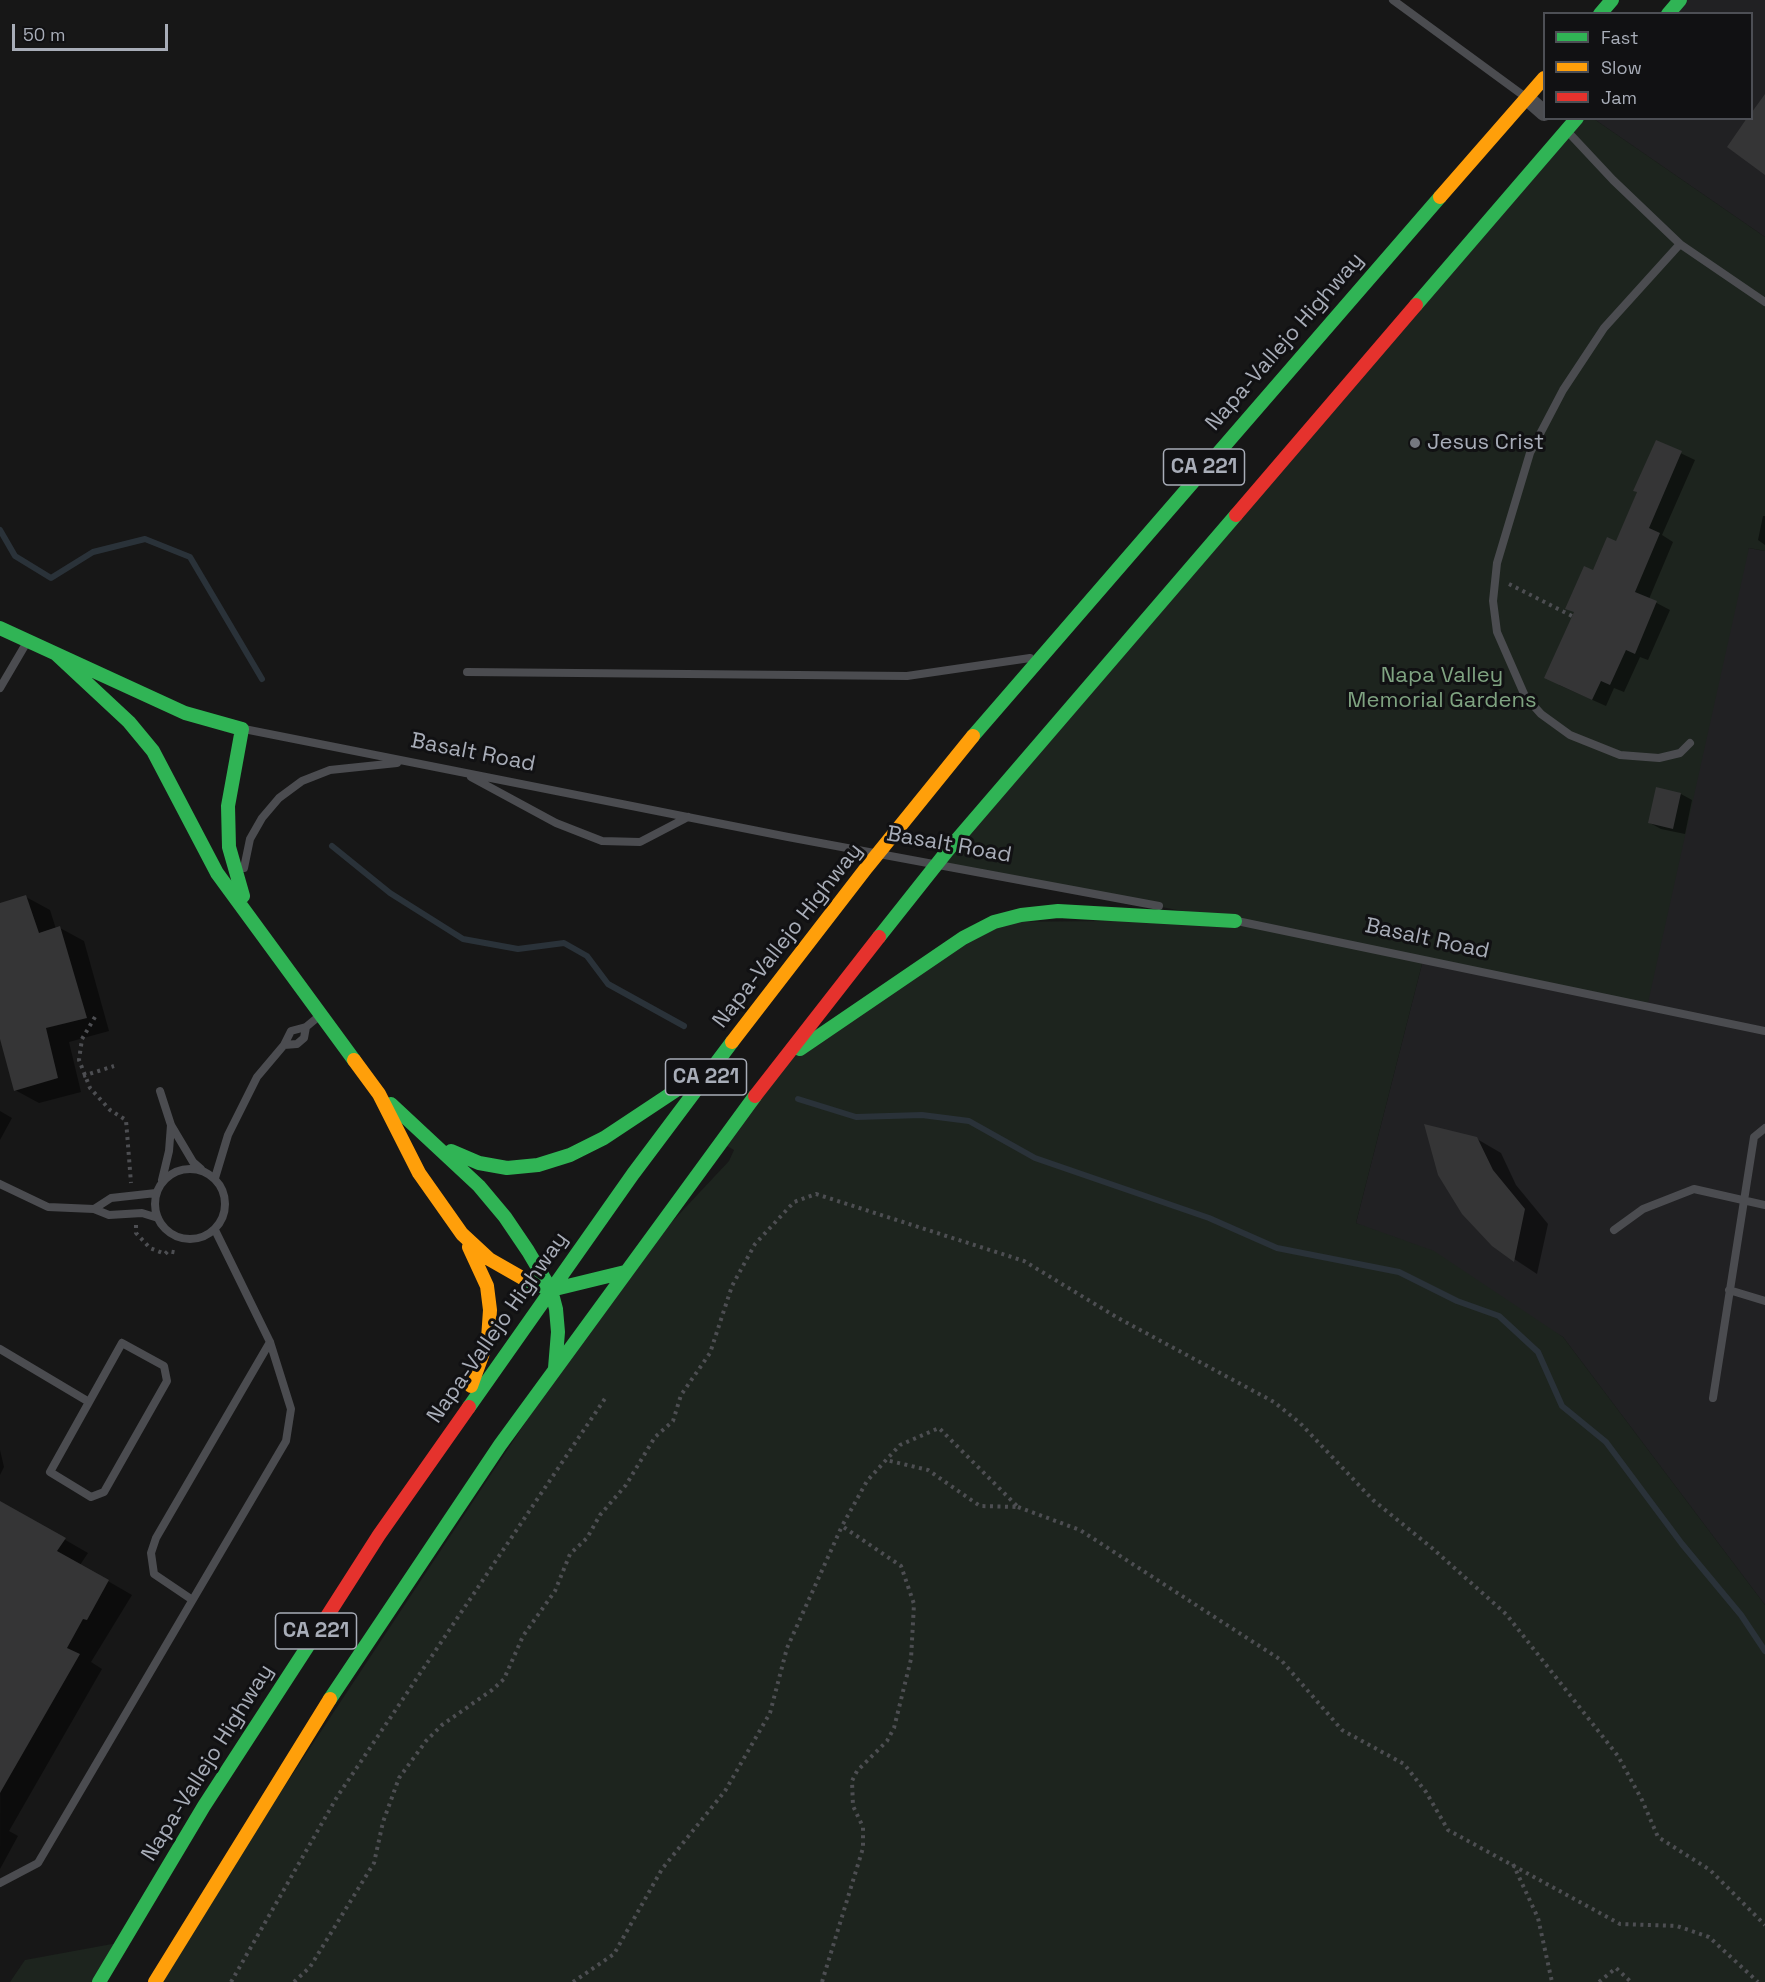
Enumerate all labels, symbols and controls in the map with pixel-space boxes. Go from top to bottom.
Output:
scale bar [15,12,171,50]
legend [1543,12,1753,120]
text: 50 m [23,23,65,46]
text: Fast [1601,26,1638,49]
text: Slow [1601,56,1642,79]
text: Jam [1601,86,1637,109]
street label: Napa-Vallejo Highway [1200,248,1370,436]
place label: Jesus Crist [1427,430,1544,456]
marker: Jesus Crist [1408,436,1422,450]
road number: CA 221 [1164,449,1244,485]
park label: Napa Valley Memorial Gardens [1347,663,1537,714]
street label: Basalt Road [408,728,538,778]
street label: Basalt Road [884,821,1014,869]
street label: Napa-Vallejo Highway [708,838,868,1034]
street label: Basalt Road [1362,913,1492,965]
road number: CA 221 [666,1059,746,1095]
street label: Napa-Vallejo Highway [422,1227,574,1429]
road number: CA 221 [276,1613,356,1649]
street label: Napa-Vallejo Highway [137,1660,279,1866]

